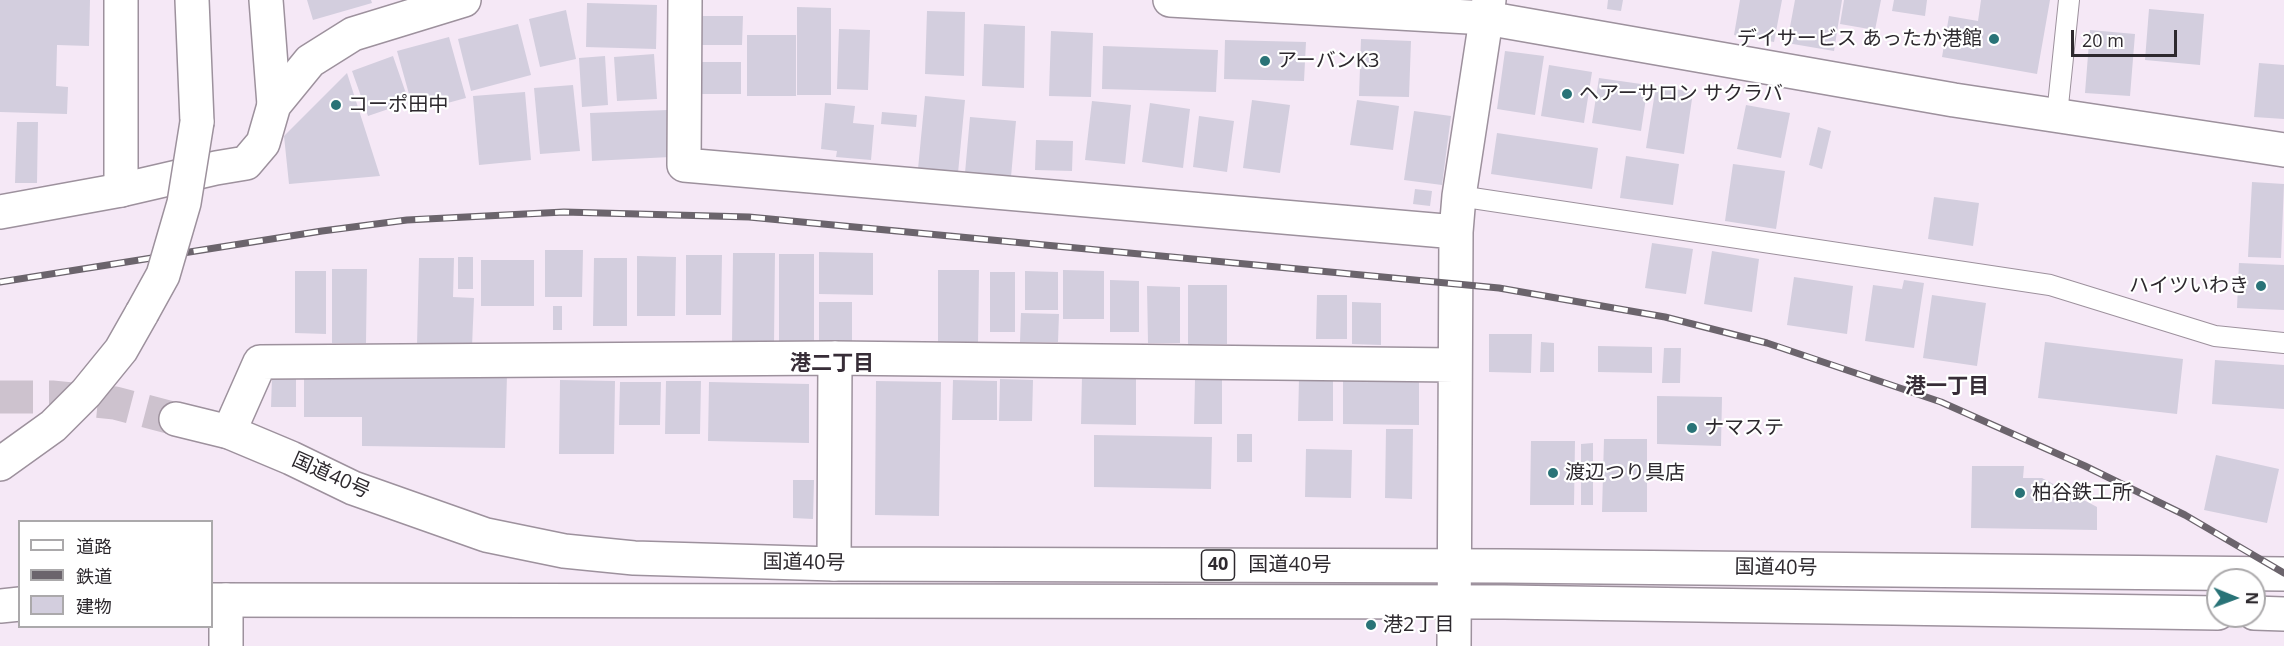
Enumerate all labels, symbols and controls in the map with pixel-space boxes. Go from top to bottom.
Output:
scale bar [2074,18,2180,56]
place label: デイサービス あったか港館 [1737,27,1982,51]
text: 20 m [2082,28,2124,52]
marker: デイサービス あったか港館 [1987,32,2001,46]
place label: アーバンK3 [1277,49,1379,73]
marker: アーバンK3 [1258,54,1272,68]
place label: ヘアーサロン サクラバ [1579,82,1783,106]
marker: ヘアーサロン サクラバ [1560,87,1574,101]
place label: コーポ田中 [348,93,448,117]
marker: コーポ田中 [329,98,343,112]
place label: ハイツいわき [2129,274,2249,298]
marker: ハイツいわき [2254,279,2268,293]
district label: 港二丁目 [790,351,874,377]
district label: 港一丁目 [1905,374,1989,400]
place label: ナマステ [1704,416,1784,440]
marker: ナマステ [1685,421,1699,435]
street label: 国道40号 [288,448,374,504]
place label: 渡辺つり具店 [1565,461,1685,485]
marker: 渡辺つり具店 [1546,466,1560,480]
place label: 柏谷鉄工所 [2032,481,2132,505]
marker: 柏谷鉄工所 [2013,486,2027,500]
legend [18,520,213,628]
text: 道路 [76,534,112,558]
street label: 国道40号 [762,550,846,576]
road number: 40 [1202,550,1234,580]
street label: 国道40号 [1249,553,1331,577]
street label: 国道40号 [1734,555,1818,581]
text: 鉄道 [76,564,112,588]
north arrow [2206,568,2266,628]
text: N [2241,592,2263,605]
text: 建物 [76,594,112,618]
place label: 港2丁目 [1383,613,1454,637]
marker: 港2丁目 [1364,618,1378,632]

